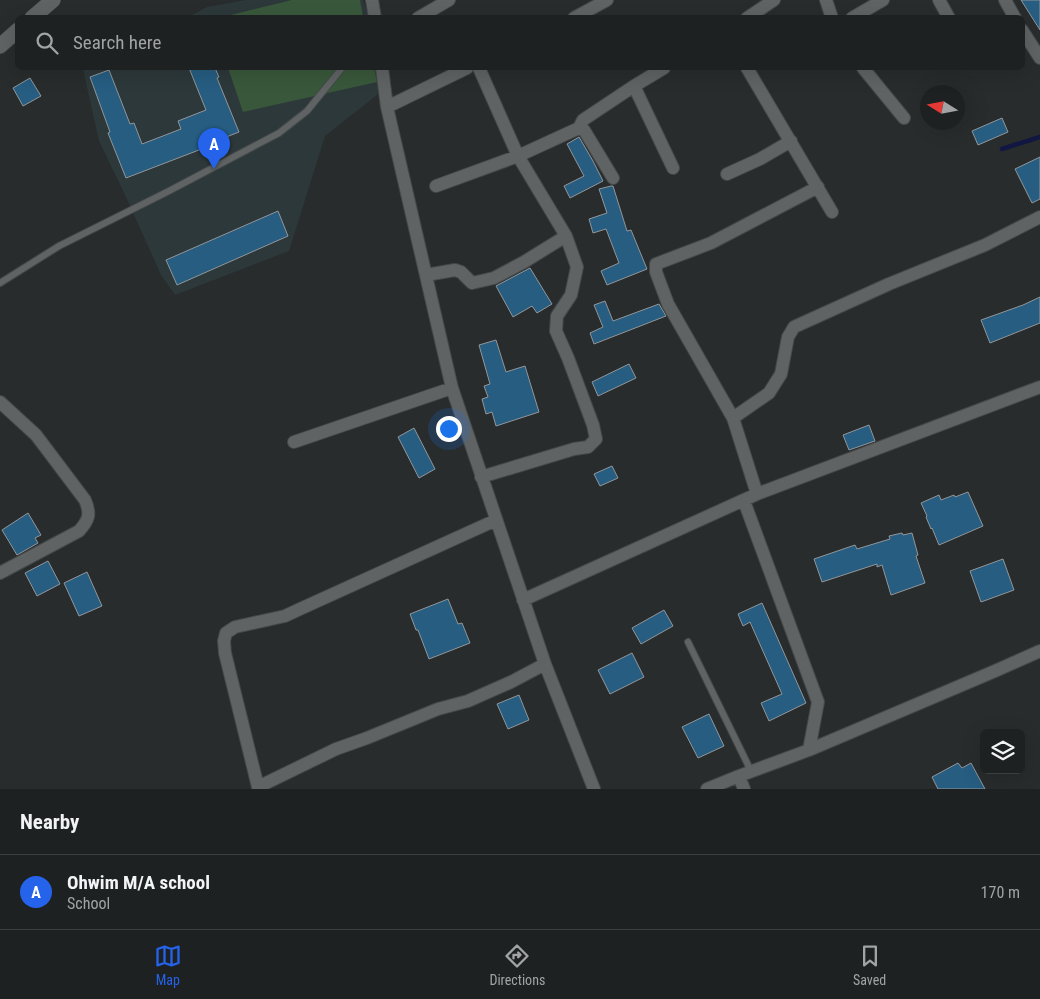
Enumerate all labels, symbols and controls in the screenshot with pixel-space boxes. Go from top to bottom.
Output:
search box [15,15,1025,70]
icon: search [33,29,61,57]
text: Search here [73,31,161,54]
north arrow [920,85,965,130]
pin: A [198,128,230,169]
your location [436,416,462,442]
map controls [980,729,1025,774]
button: layers [980,729,1025,774]
text: Nearby [20,810,79,834]
text: Ohwim M/A school [67,871,210,894]
text: A [31,883,41,902]
text: 170 m [981,883,1020,902]
text: School [67,894,110,913]
tab: Map [154,942,182,988]
tab: Directions [489,942,545,988]
tab: Saved [853,942,886,988]

